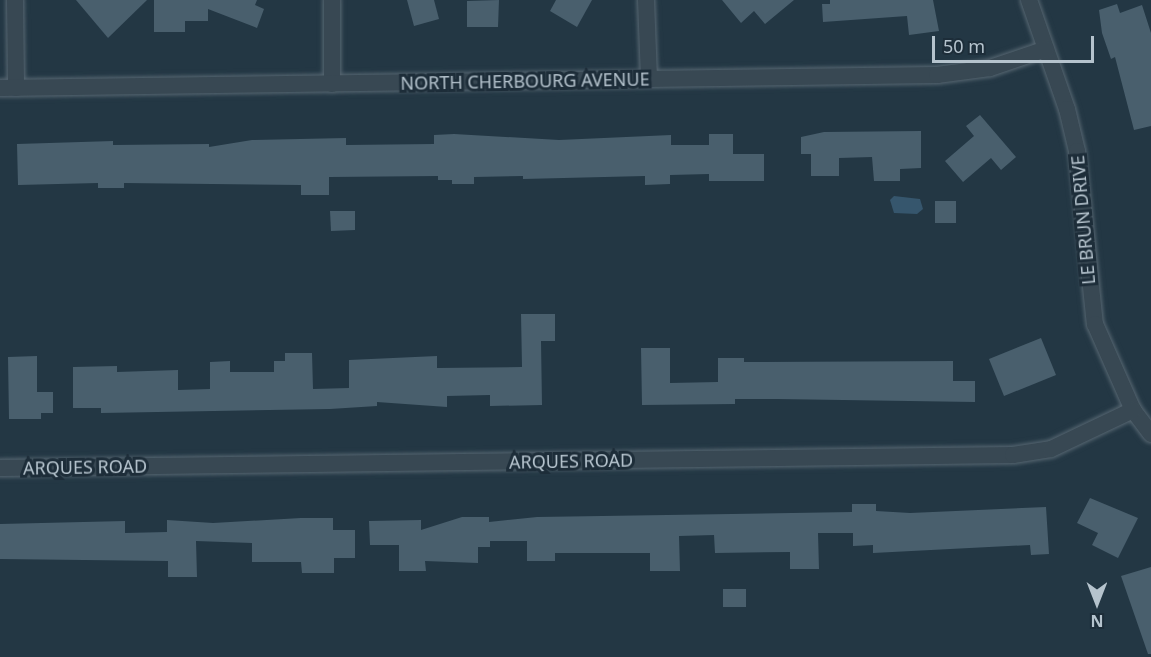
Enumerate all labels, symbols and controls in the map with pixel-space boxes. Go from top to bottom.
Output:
scale bar [935,24,1097,62]
text: 50 m [943,34,985,58]
street label: NORTH CHERBOURG AVENUE [400,68,650,94]
street label: LE BRUN DRIVE [1067,154,1099,286]
street label: ARQUES ROAD [509,449,633,473]
street label: ARQUES ROAD [23,455,147,479]
north arrow [1067,573,1127,633]
text: N [1091,610,1104,632]

